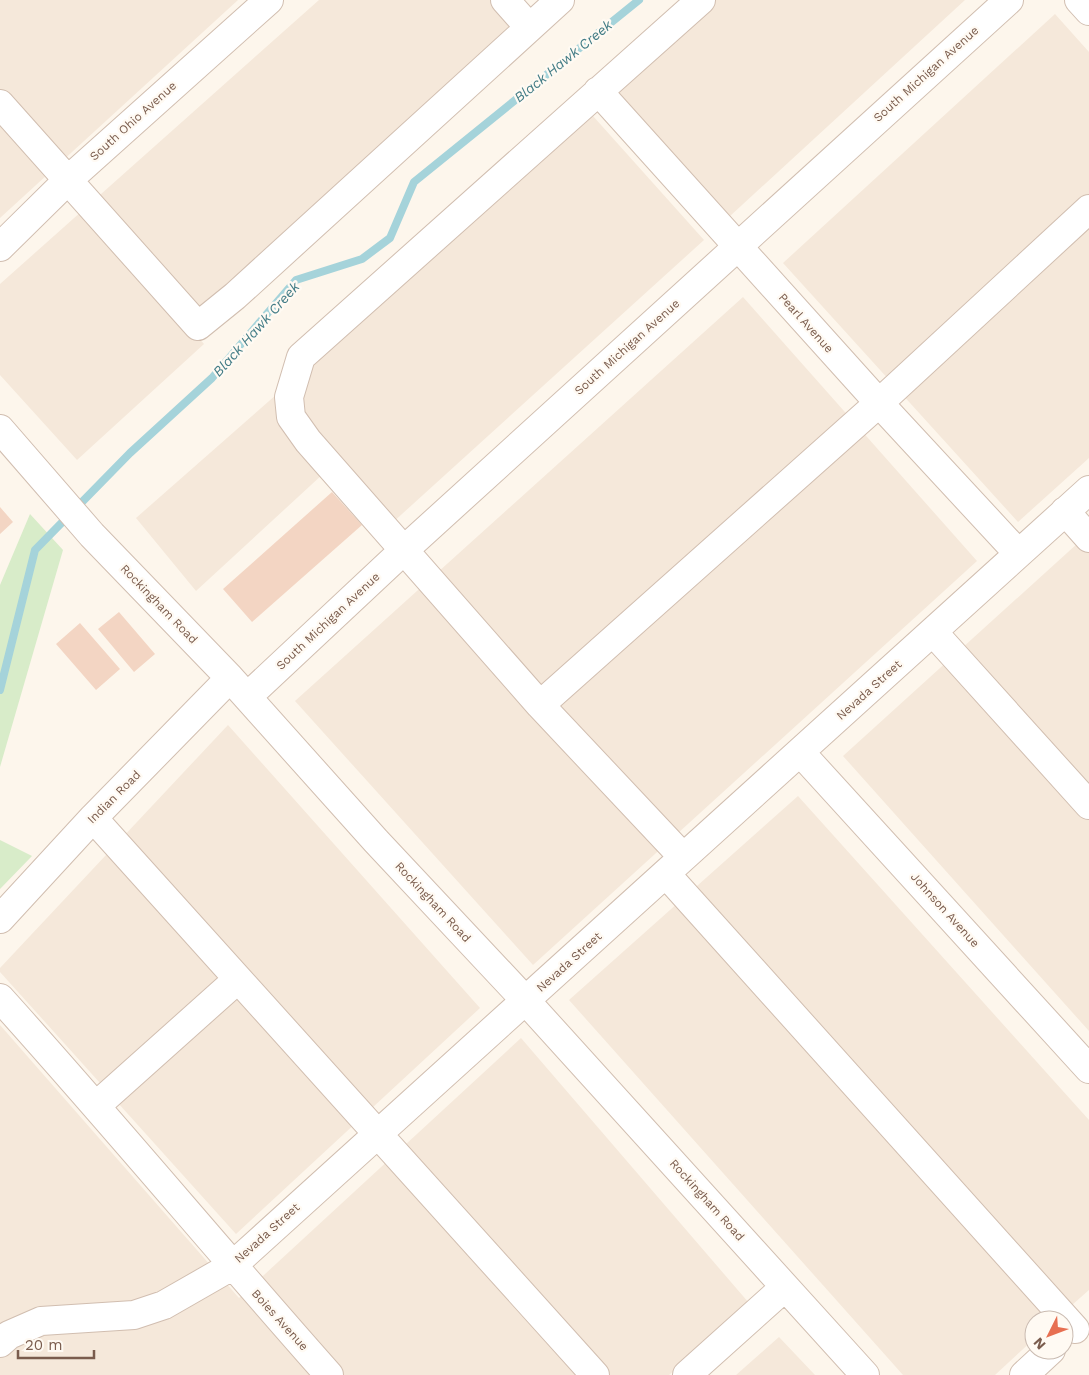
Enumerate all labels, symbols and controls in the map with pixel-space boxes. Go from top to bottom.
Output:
water label: Black Hawk Creek [511,16,615,105]
street label: South Michigan Avenue [871,23,981,125]
street label: South Ohio Avenue [87,78,179,164]
water label: Black Hawk Creek [209,278,303,379]
street label: Pearl Avenue [776,290,836,356]
street label: South Michigan Avenue [572,296,682,398]
street label: Rockingham Road [118,562,200,646]
street label: South Michigan Avenue [273,569,383,673]
street label: Nevada Street [834,657,904,723]
street label: Indian Road [85,768,143,826]
street label: Rockingham Road [392,859,474,945]
street label: Johnson Avenue [908,870,982,950]
street label: Nevada Street [534,929,604,995]
street label: Rockingham Road [667,1156,747,1244]
street label: Nevada Street [232,1200,302,1266]
street label: Boies Avenue [249,1287,311,1354]
north arrow [1024,1310,1074,1360]
scale bar [18,1328,94,1360]
text: N [1030,1334,1049,1353]
text: 20 m [25,1336,63,1354]

